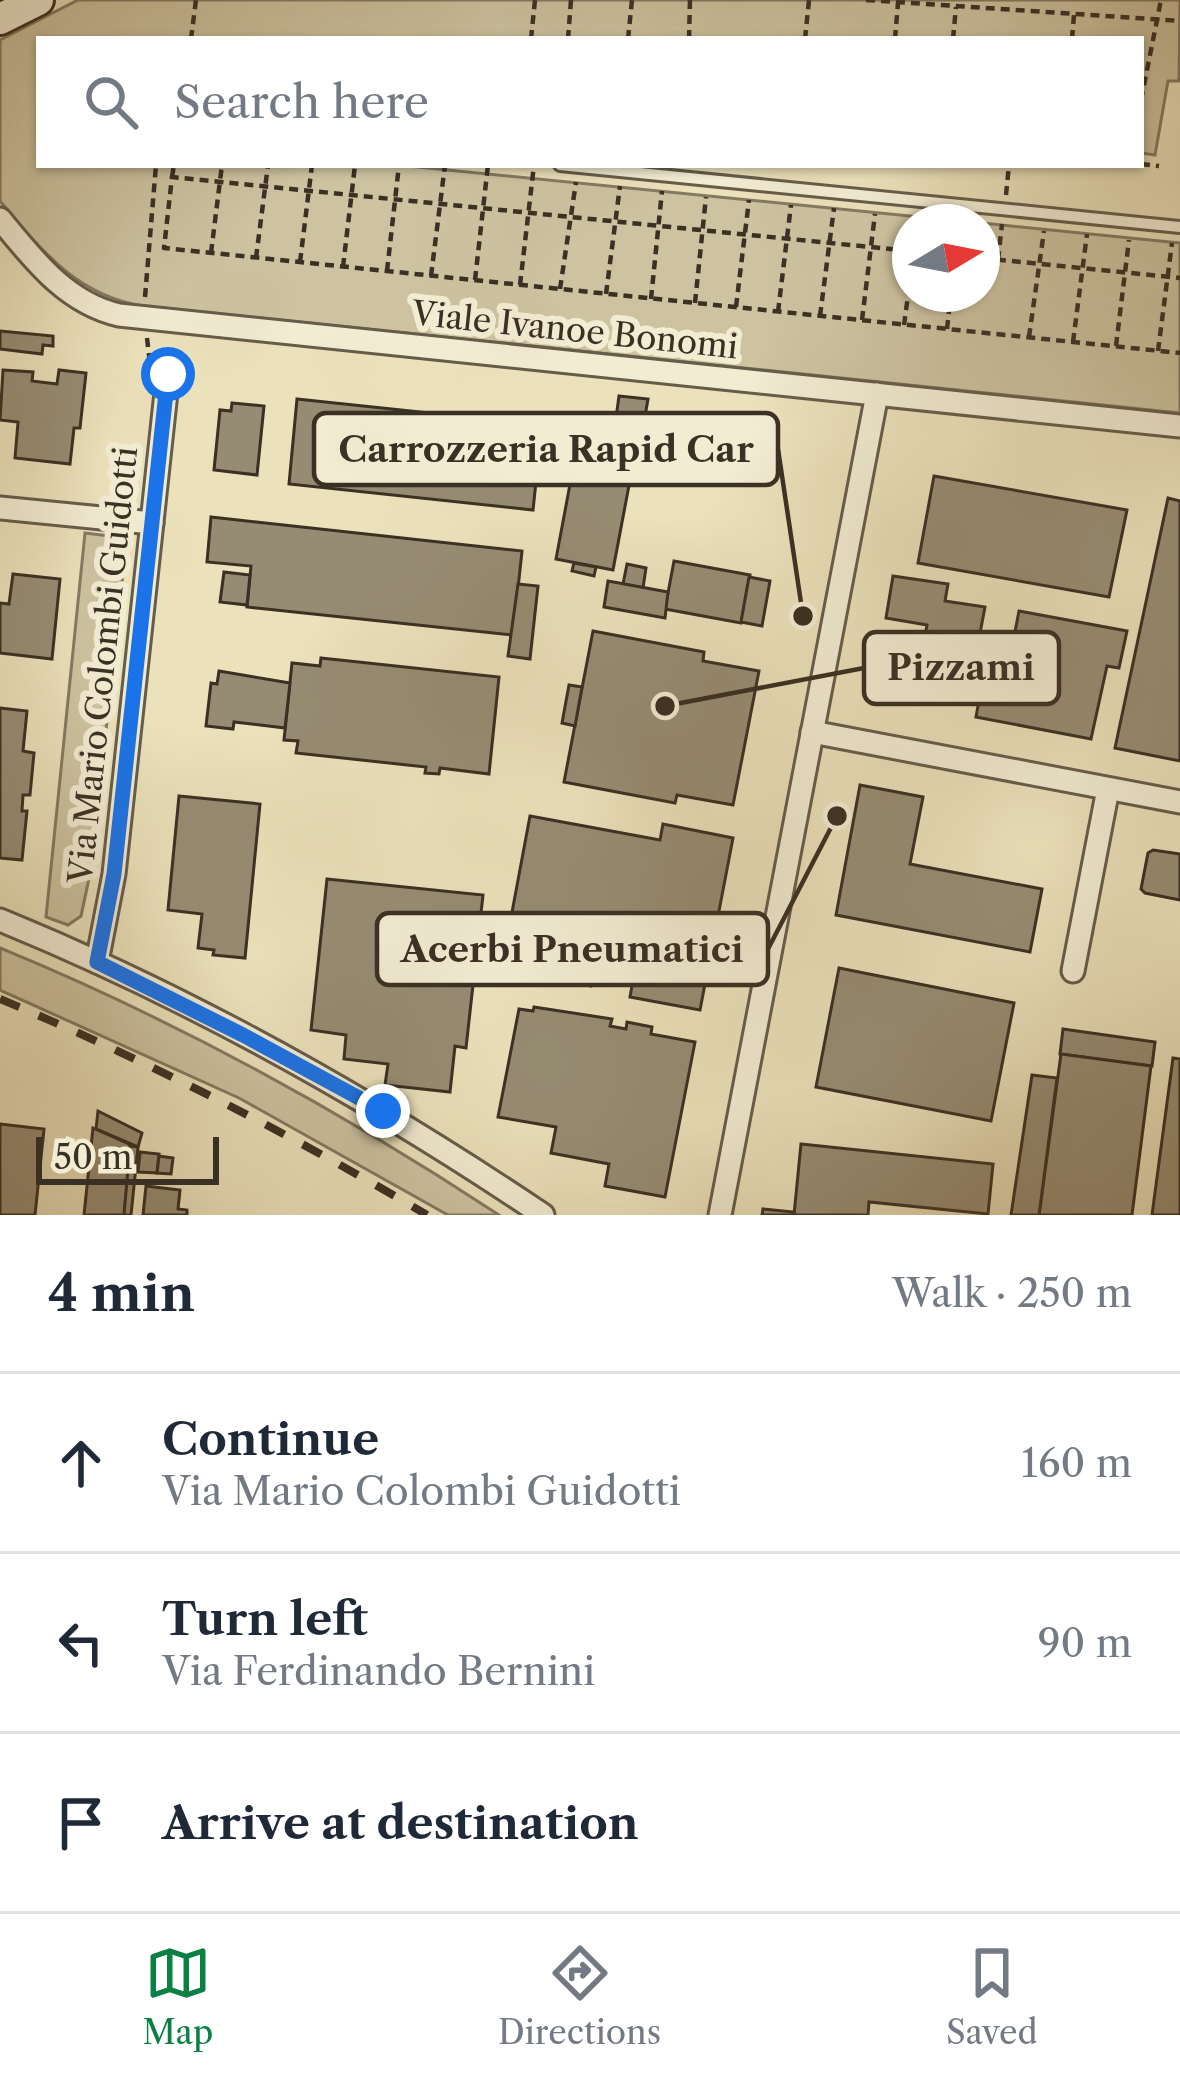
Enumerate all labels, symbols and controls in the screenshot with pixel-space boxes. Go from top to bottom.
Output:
search box [36,36,1144,168]
icon: search [78,69,144,135]
text: Search here [174,74,429,130]
north arrow [892,204,1000,312]
street label: Viale Ivanoe Bonomi [409,292,740,367]
route start [141,347,195,401]
callout: Carrozzeria Rapid Car [314,413,778,485]
text: Carrozzeria Rapid Car [338,427,754,471]
street label: Via Mario Colombi Guidotti [60,445,146,886]
callout: Pizzami [864,632,1059,704]
text: Pizzami [887,645,1035,689]
callout: Acerbi Pneumatici [377,913,768,985]
text: Acerbi Pneumatici [400,927,744,971]
route end [356,1084,410,1138]
scale bar [36,1131,219,1184]
text: 50 m [54,1137,132,1178]
text: 4 min [48,1262,195,1324]
text: Walk · 250 m [892,1269,1132,1317]
text: Continue [162,1411,379,1467]
icon: ahead [48,1430,114,1496]
text: 160 m [1021,1439,1132,1487]
text: Via Mario Colombi Guidotti [162,1467,681,1515]
text: Turn left [162,1591,368,1647]
icon: left [48,1610,114,1676]
text: 90 m [1038,1619,1132,1667]
text: Via Ferdinando Bernini [162,1647,595,1695]
icon: arrive [48,1790,114,1856]
text: Arrive at destination [162,1795,639,1851]
tab: Map [142,1940,213,2053]
tab: Directions [498,1940,661,2053]
tab: Saved [946,1940,1038,2053]

